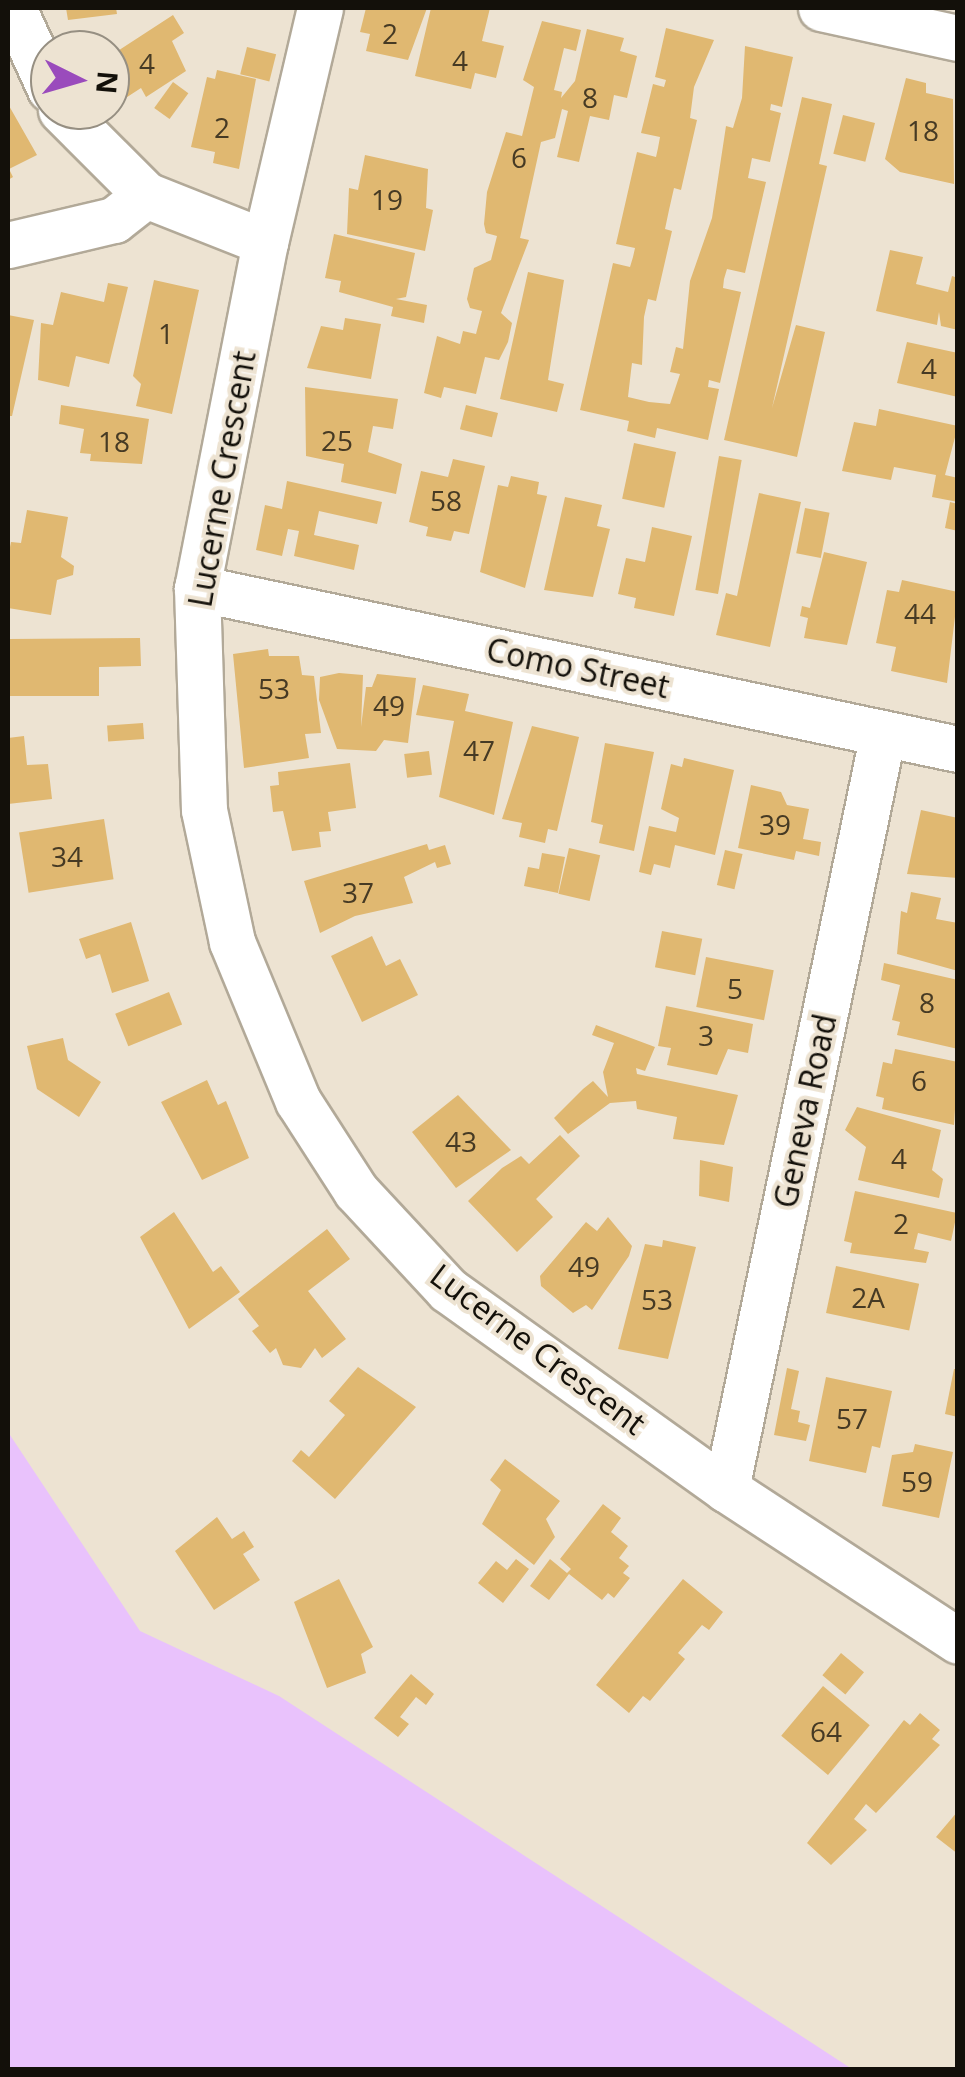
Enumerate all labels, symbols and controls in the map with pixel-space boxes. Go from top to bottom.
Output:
house number: 2 [382,16,398,50]
north arrow [30,30,130,130]
house number: 4 [452,43,468,77]
house number: 4 [139,46,155,80]
text: N [88,69,128,95]
house number: 8 [582,80,598,114]
house number: 2 [214,110,230,144]
house number: 18 [907,113,939,147]
house number: 6 [511,140,527,174]
house number: 19 [371,182,403,216]
house number: 1 [158,316,174,350]
street label: Lucerne Crescent [181,348,263,610]
house number: 4 [921,351,937,385]
house number: 25 [321,423,353,457]
house number: 18 [98,424,130,458]
house number: 58 [430,483,462,517]
house number: 44 [904,596,936,630]
street label: Como Street [483,630,673,706]
house number: 53 [258,671,290,705]
house number: 49 [373,688,405,722]
house number: 47 [463,733,495,767]
house number: 39 [759,807,791,841]
house number: 34 [51,839,83,873]
house number: 37 [342,875,374,909]
house number: 5 [727,971,743,1005]
house number: 8 [919,985,935,1019]
street label: Geneva Road [766,1011,844,1211]
house number: 3 [698,1018,714,1052]
house number: 6 [911,1063,927,1097]
house number: 43 [445,1124,477,1158]
house number: 4 [891,1141,907,1175]
house number: 2 [893,1206,909,1240]
house number: 49 [568,1249,600,1283]
street label: Lucerne Crescent [423,1256,653,1442]
house number: 2A [851,1280,885,1314]
house number: 53 [641,1282,673,1316]
house number: 57 [836,1401,868,1435]
house number: 59 [901,1464,933,1498]
house number: 64 [810,1714,842,1748]

